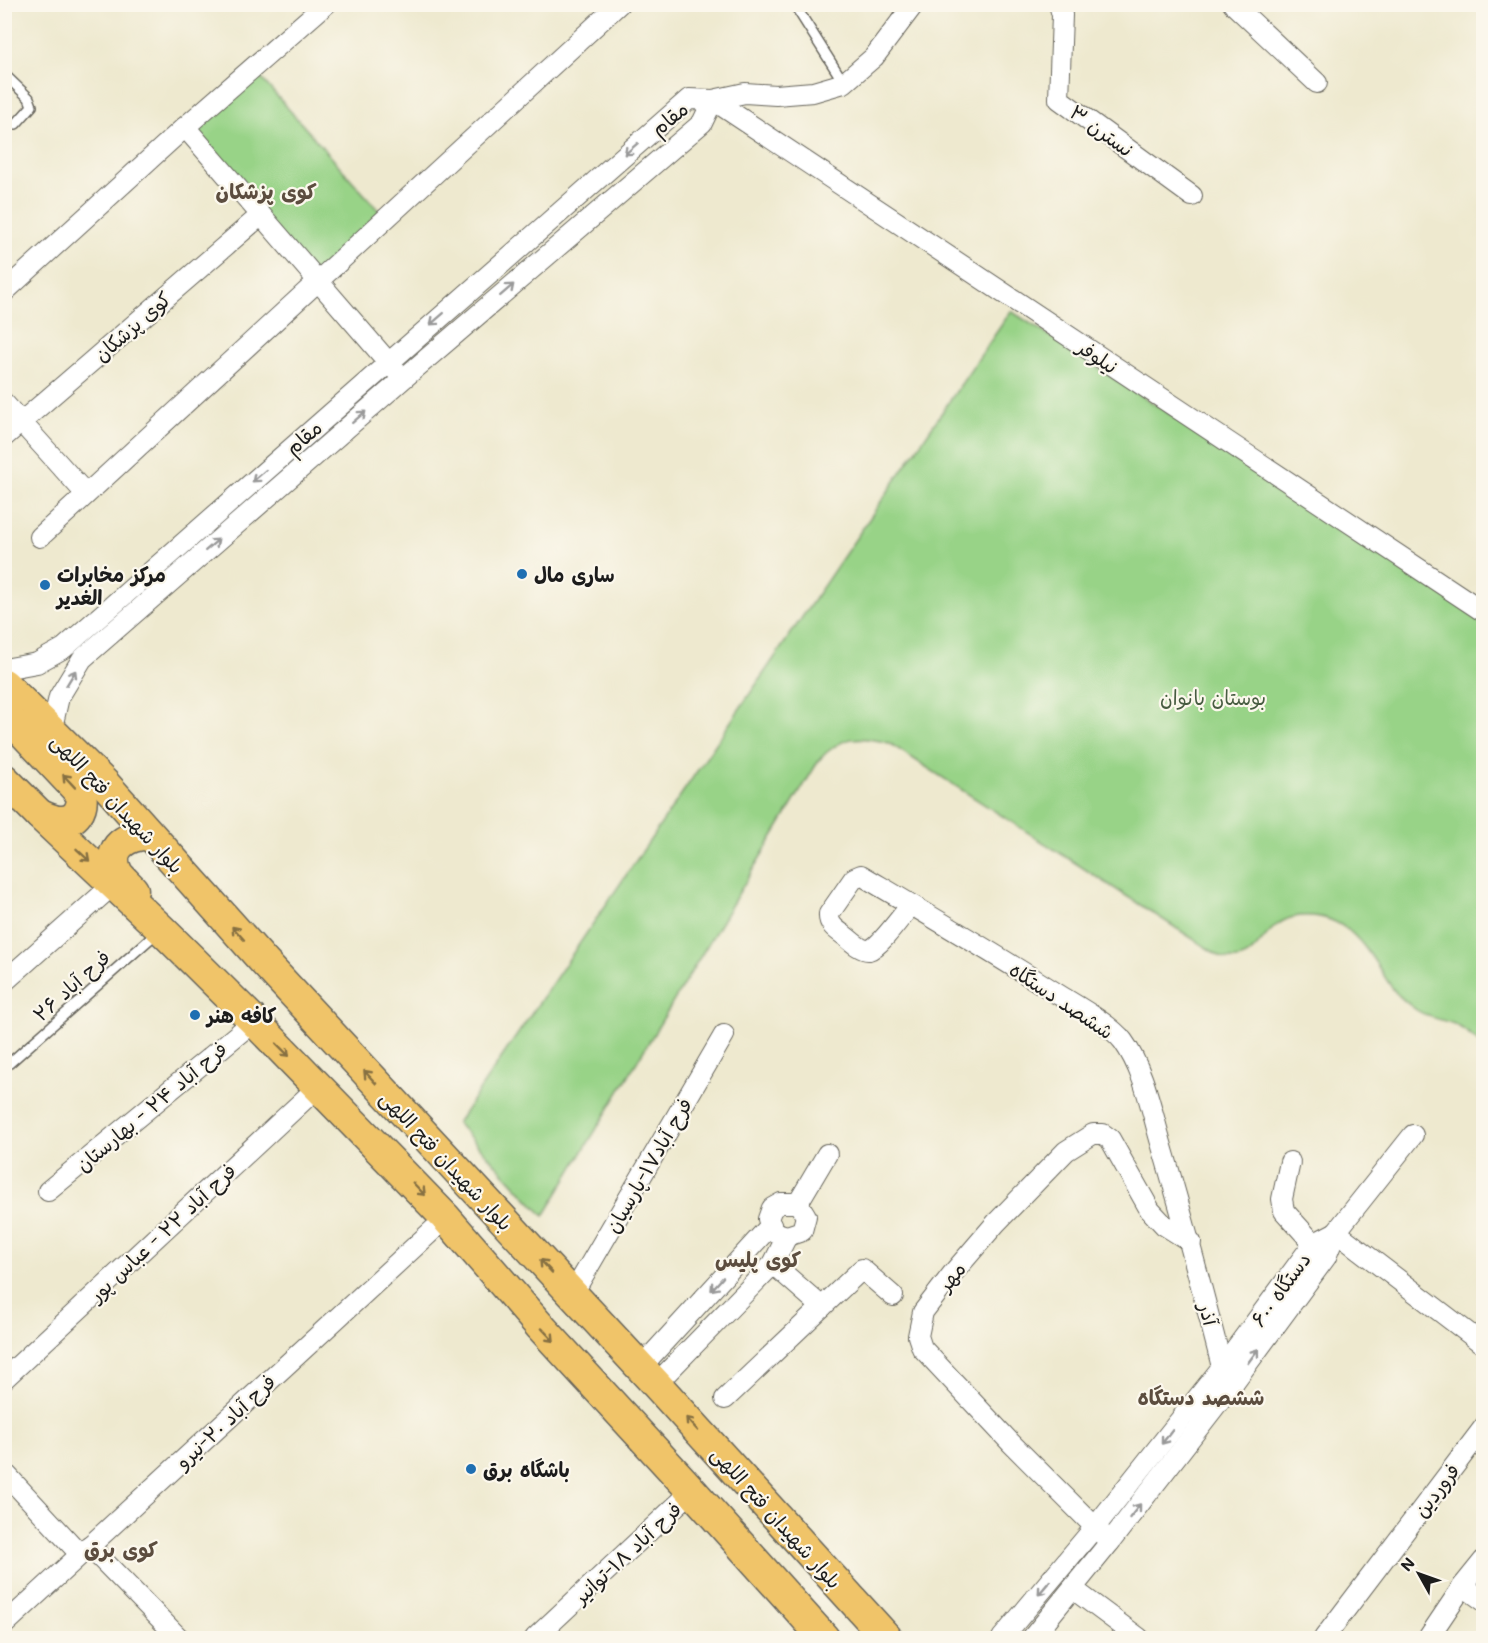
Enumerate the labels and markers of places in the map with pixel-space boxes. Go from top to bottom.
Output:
place label: مرکز مخابرات الغدیر [55,561,166,610]
place label: ساری مال [534,561,615,587]
marker: ساری مال [515,567,529,581]
marker: مرکز مخابرات الغدیر [38,578,52,592]
place label: کافه هنر [205,1002,277,1028]
marker: کافه هنر [188,1008,202,1022]
place label: باشگاه برق [483,1456,570,1483]
marker: باشگاه برق [464,1462,478,1476]

